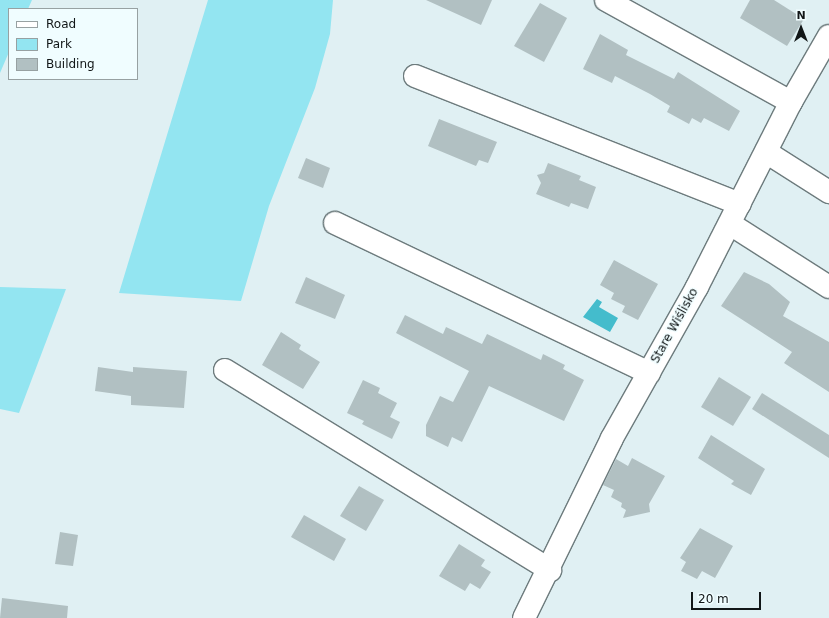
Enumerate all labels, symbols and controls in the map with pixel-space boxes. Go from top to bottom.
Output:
legend [8,8,138,80]
north arrow [781,8,821,48]
text: N [796,9,806,22]
text: Road [46,17,76,31]
text: Park [46,37,72,51]
text: Building [46,57,95,71]
street label: Stare Wiślisko [648,286,702,366]
scale bar [693,584,763,610]
text: 20 m [698,592,729,606]

